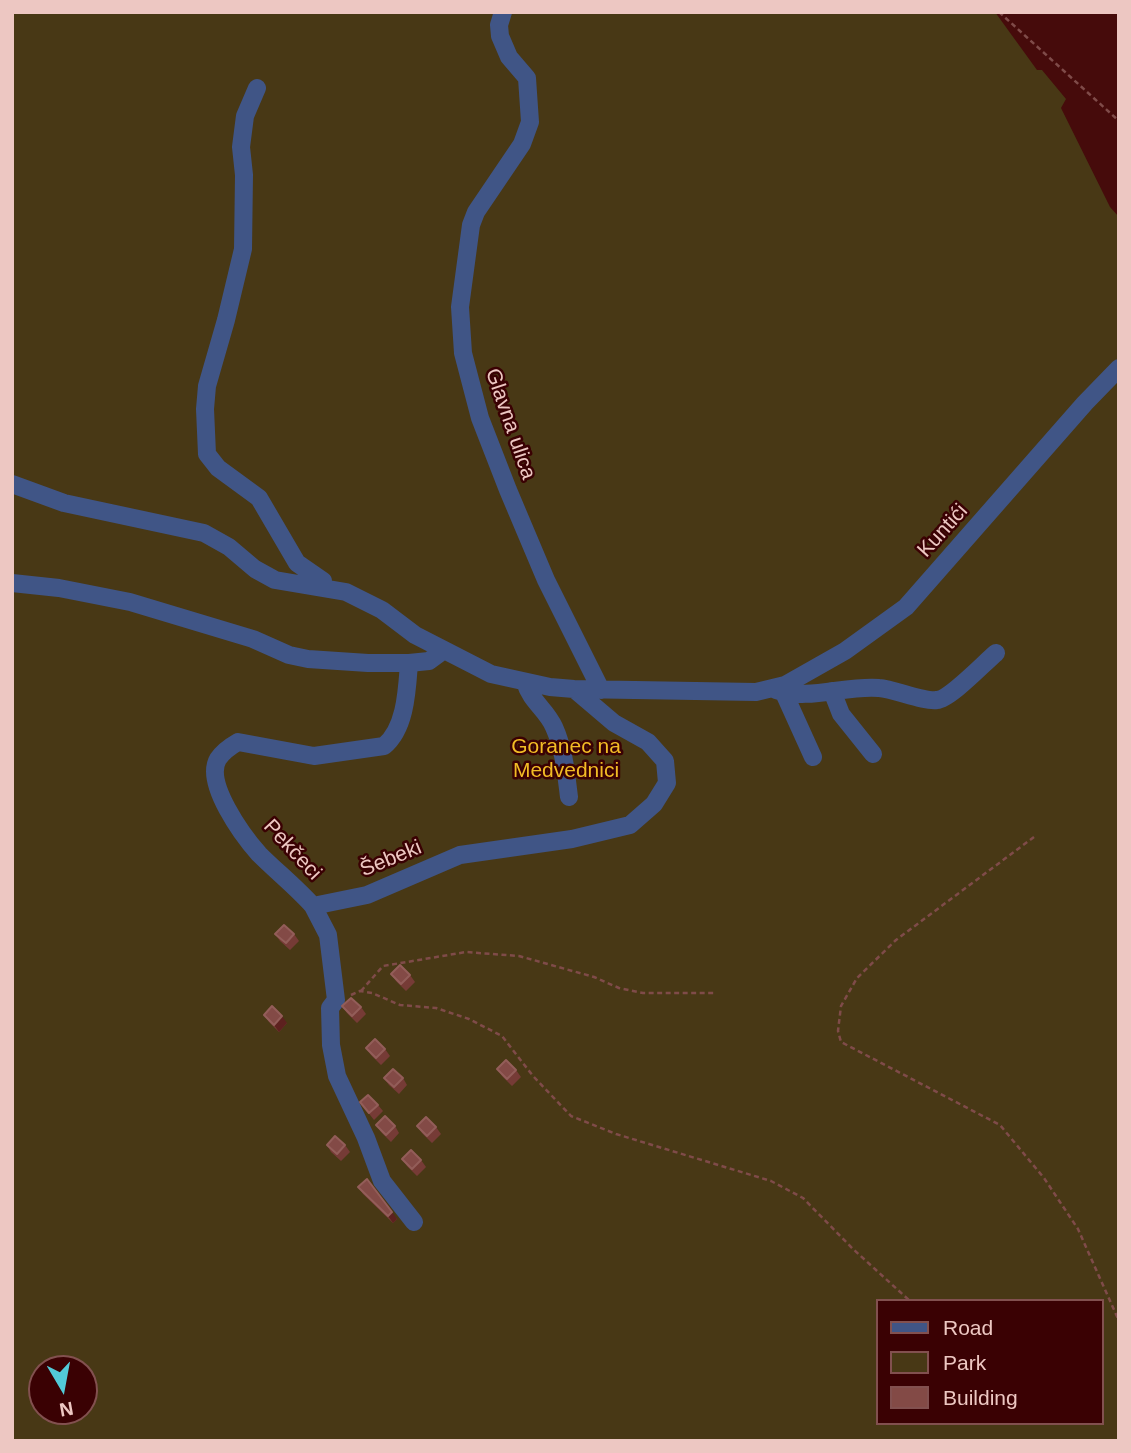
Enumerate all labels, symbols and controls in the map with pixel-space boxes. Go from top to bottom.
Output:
street label: Glavna ulica [479,365,541,483]
street label: Kuntići [913,499,973,563]
park label: Goranec na Medvednici [511,734,621,784]
street label: Pekčeci [258,815,326,885]
street label: Šebeki [357,835,425,883]
legend [876,1299,1103,1425]
text: Road [943,1316,993,1339]
text: Park [943,1351,986,1374]
north arrow [28,1355,98,1425]
text: Building [943,1386,1018,1409]
text: N [58,1398,75,1421]

